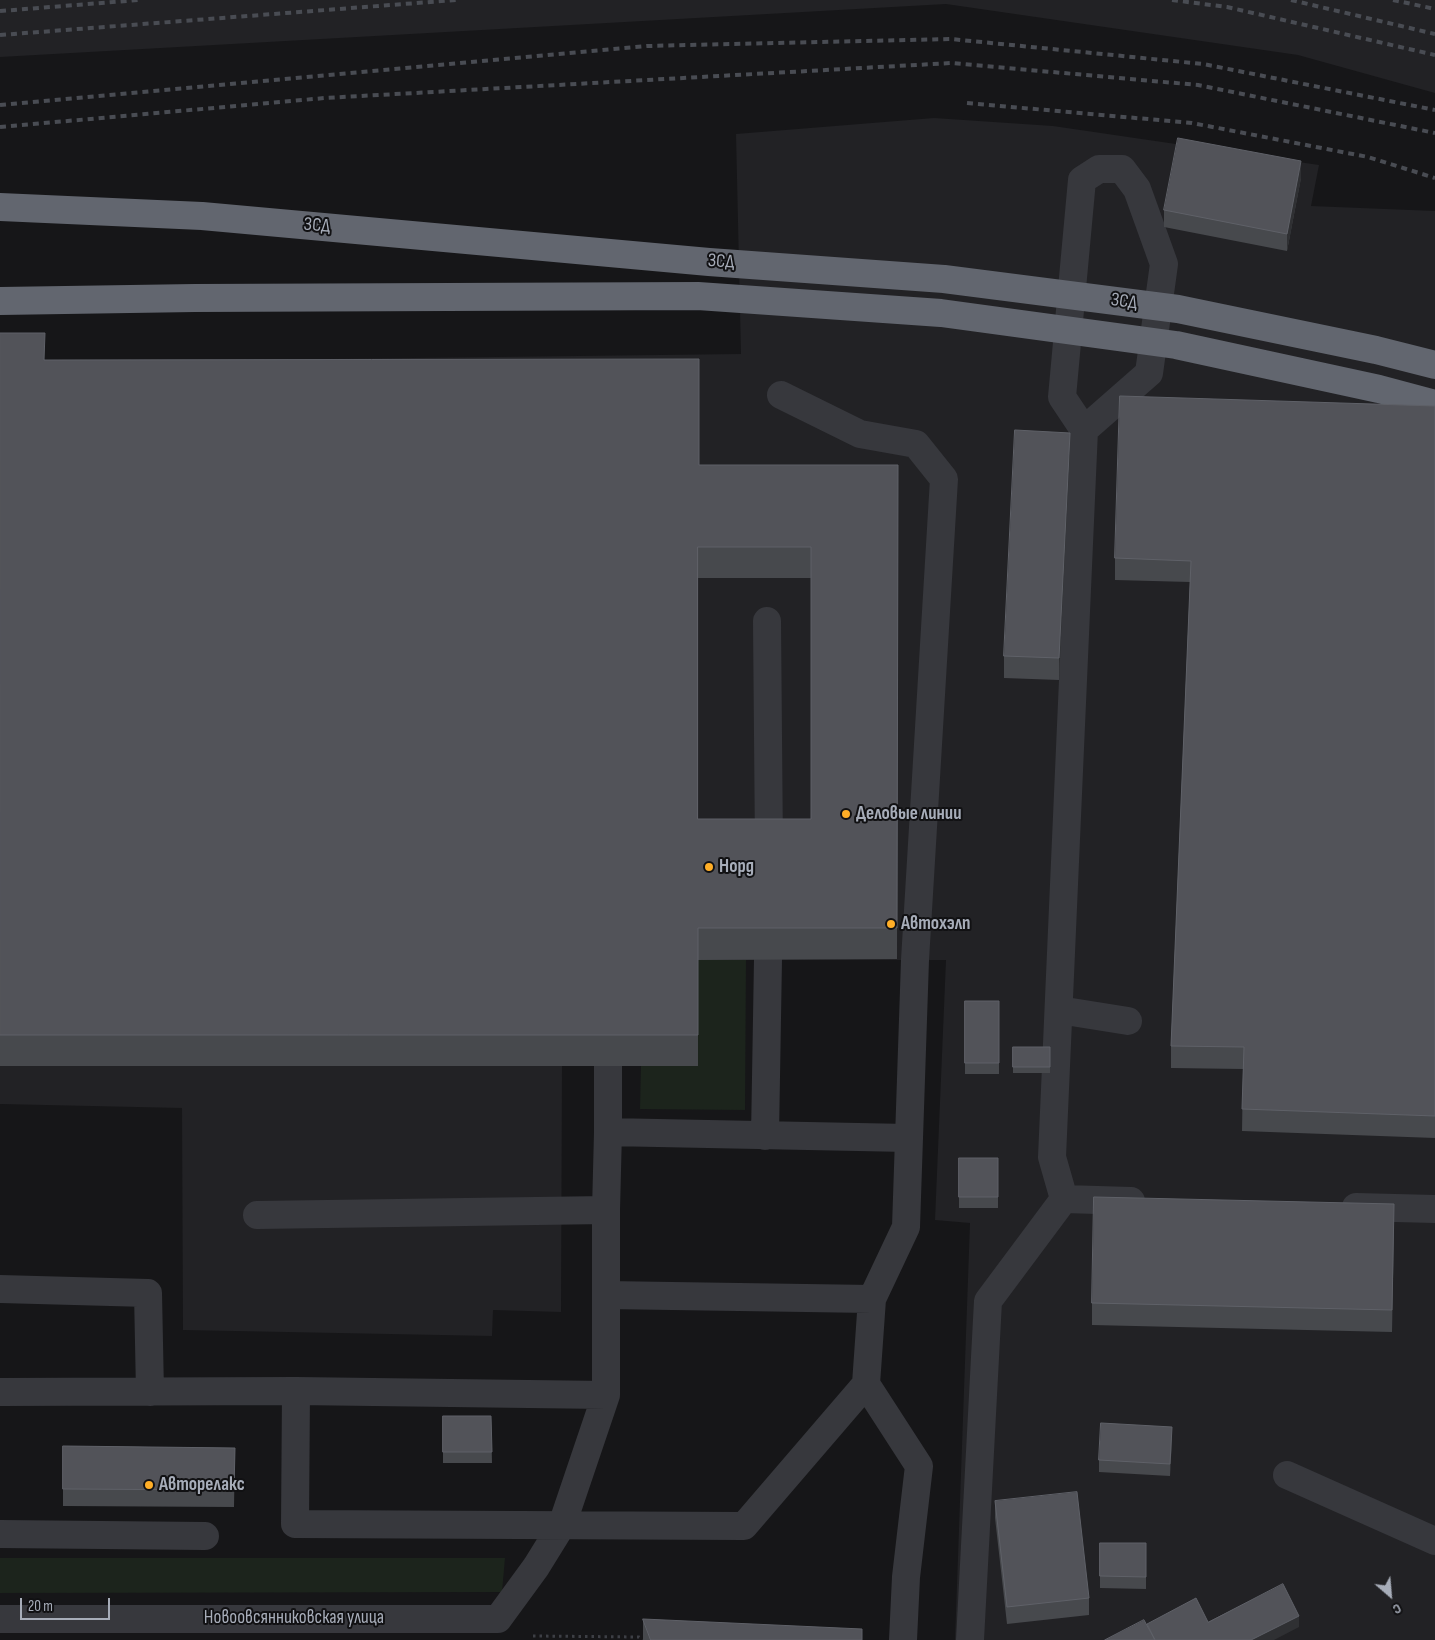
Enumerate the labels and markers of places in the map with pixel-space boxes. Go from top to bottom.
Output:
place label: Деловые линии [856,803,961,825]
marker: Деловые линии [840,808,852,820]
place label: Норд [719,856,754,878]
marker: Норд [703,861,715,873]
place label: Автохэлп [901,913,971,935]
marker: Автохэлп [885,918,897,930]
place label: Авторелакс [159,1474,245,1496]
marker: Авторелакс [143,1479,155,1491]

